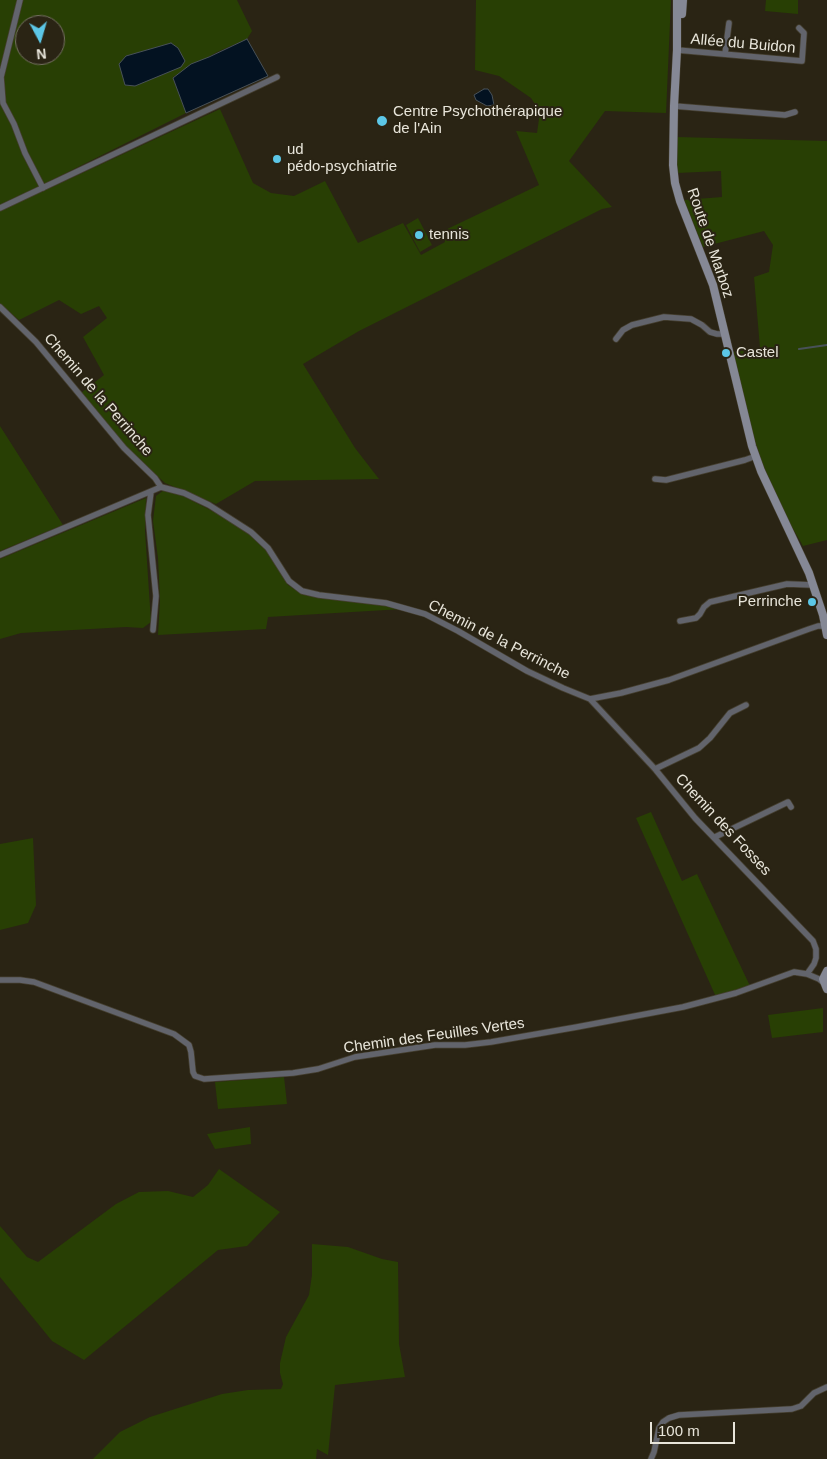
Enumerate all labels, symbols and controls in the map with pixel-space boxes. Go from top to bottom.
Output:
north arrow [15,15,65,65]
street label: Allée du Buidon [690,30,796,58]
text: N [36,45,47,62]
place label: Centre Psychothérapique de l'Ain [393,103,562,138]
marker: Centre Psychothérapique de l'Ain [375,114,389,128]
place label: ud pédo-psychiatrie [287,141,397,176]
marker: ud pédo-psychiatrie [271,153,283,165]
street label: Route de Marboz [683,186,737,300]
place label: tennis [429,226,469,244]
marker: tennis [413,229,425,241]
street label: Chemin de la Perrinche [40,330,156,460]
place label: Castel [736,344,779,362]
marker: Castel [720,347,732,359]
place label: Perrinche [738,593,802,611]
street label: Chemin de la Perrinche [425,596,573,684]
marker: Perrinche [806,596,818,608]
street label: Chemin des Fosses [671,770,775,880]
street label: Chemin des Feuilles Vertes [342,1014,526,1058]
scale bar [652,1412,737,1444]
text: 100 m [658,1422,700,1439]

